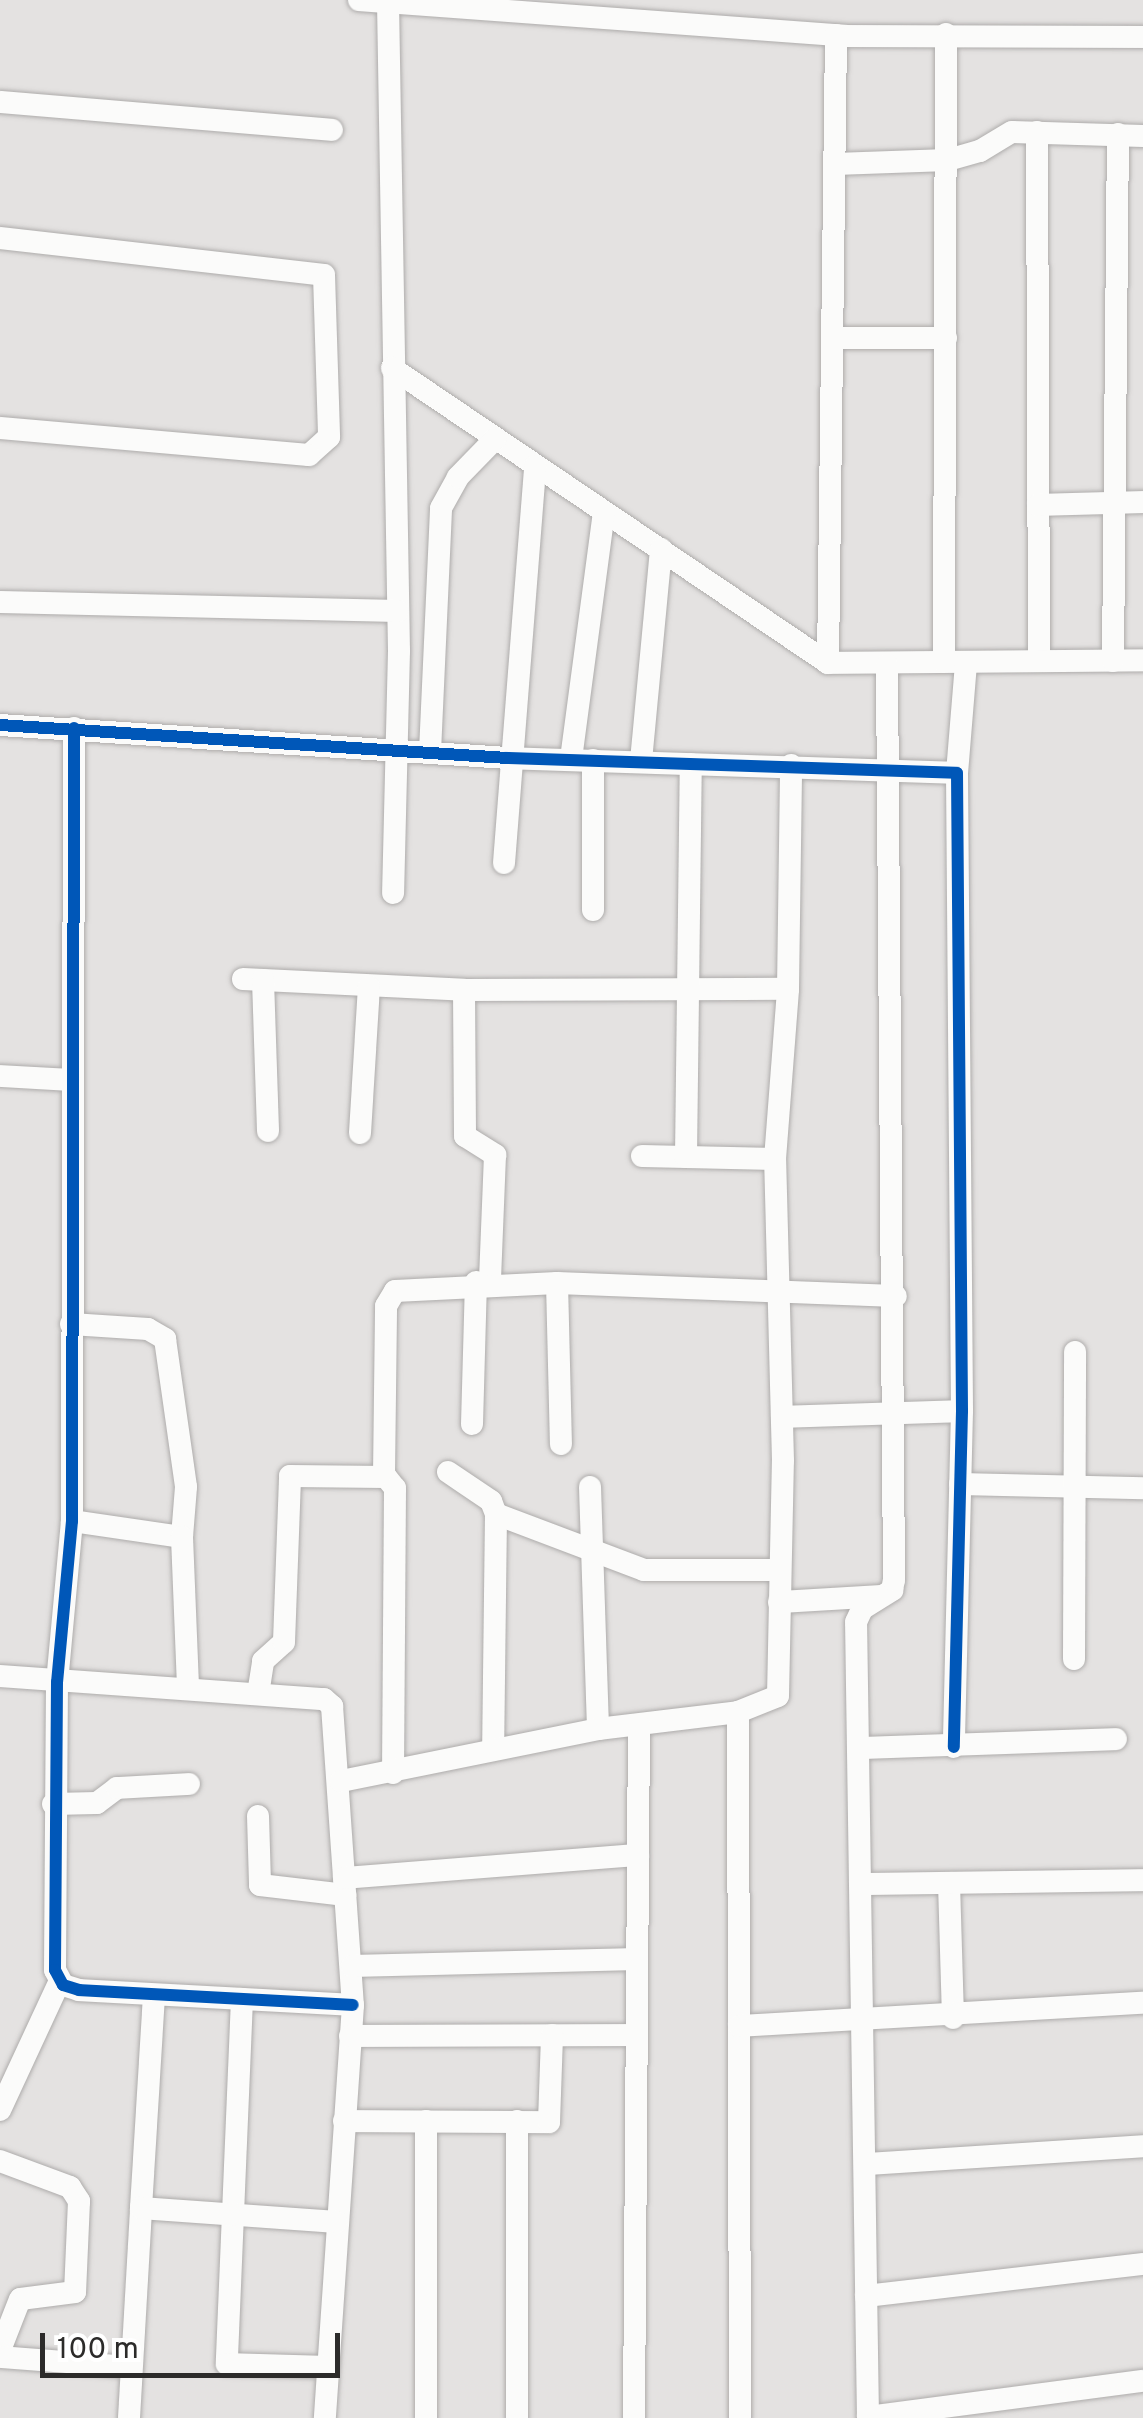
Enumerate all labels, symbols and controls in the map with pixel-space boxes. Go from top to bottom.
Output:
scale bar [45,2313,345,2375]
text: 100 m [57,2332,139,2369]

